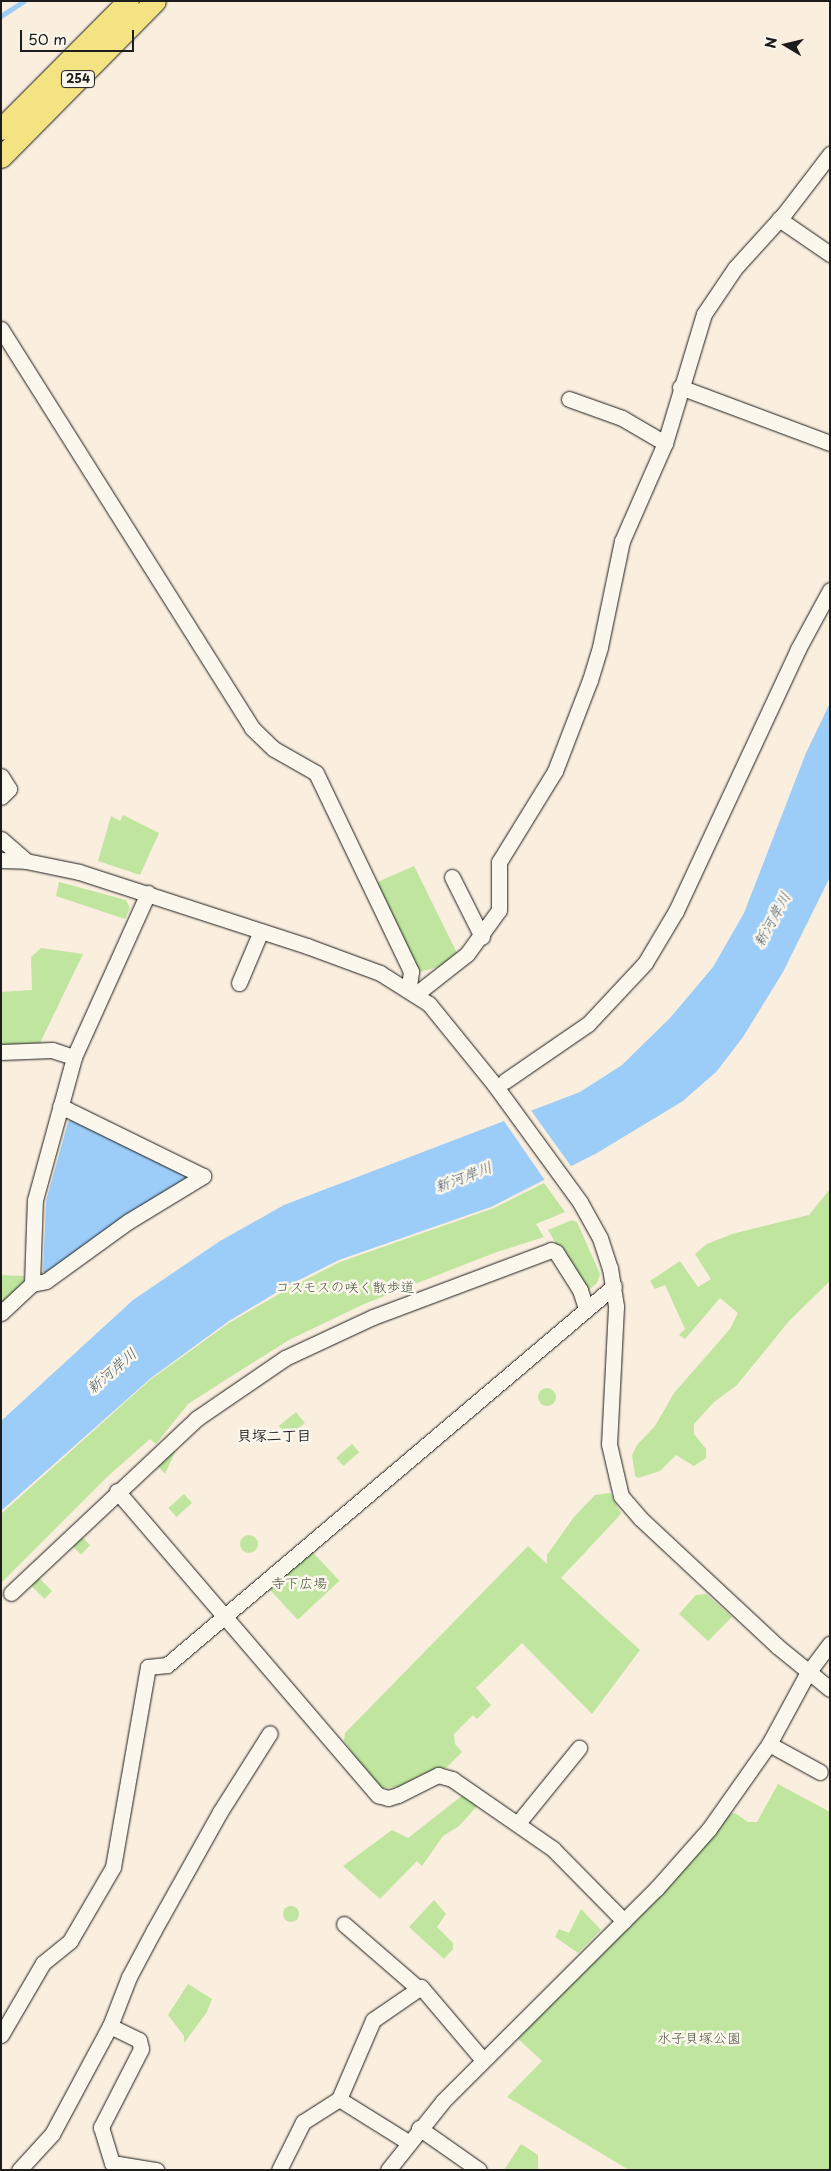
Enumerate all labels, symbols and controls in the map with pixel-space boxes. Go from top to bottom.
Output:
scale bar [22,20,136,52]
north arrow [761,20,811,70]
text: 50 m [28,27,67,50]
text: N [759,35,782,50]
road number: 254 [60,70,96,88]
water label: 新河岸川 [749,888,793,950]
water label: 新河岸川 [432,1157,494,1195]
park label: コスモスの咲く散歩道 [275,1279,415,1295]
water label: 新河岸川 [82,1344,140,1396]
district label: 貝塚二丁目 [237,1426,311,1444]
park label: 寺下広場 [271,1575,327,1591]
park label: 水子貝塚公園 [657,2030,741,2046]

